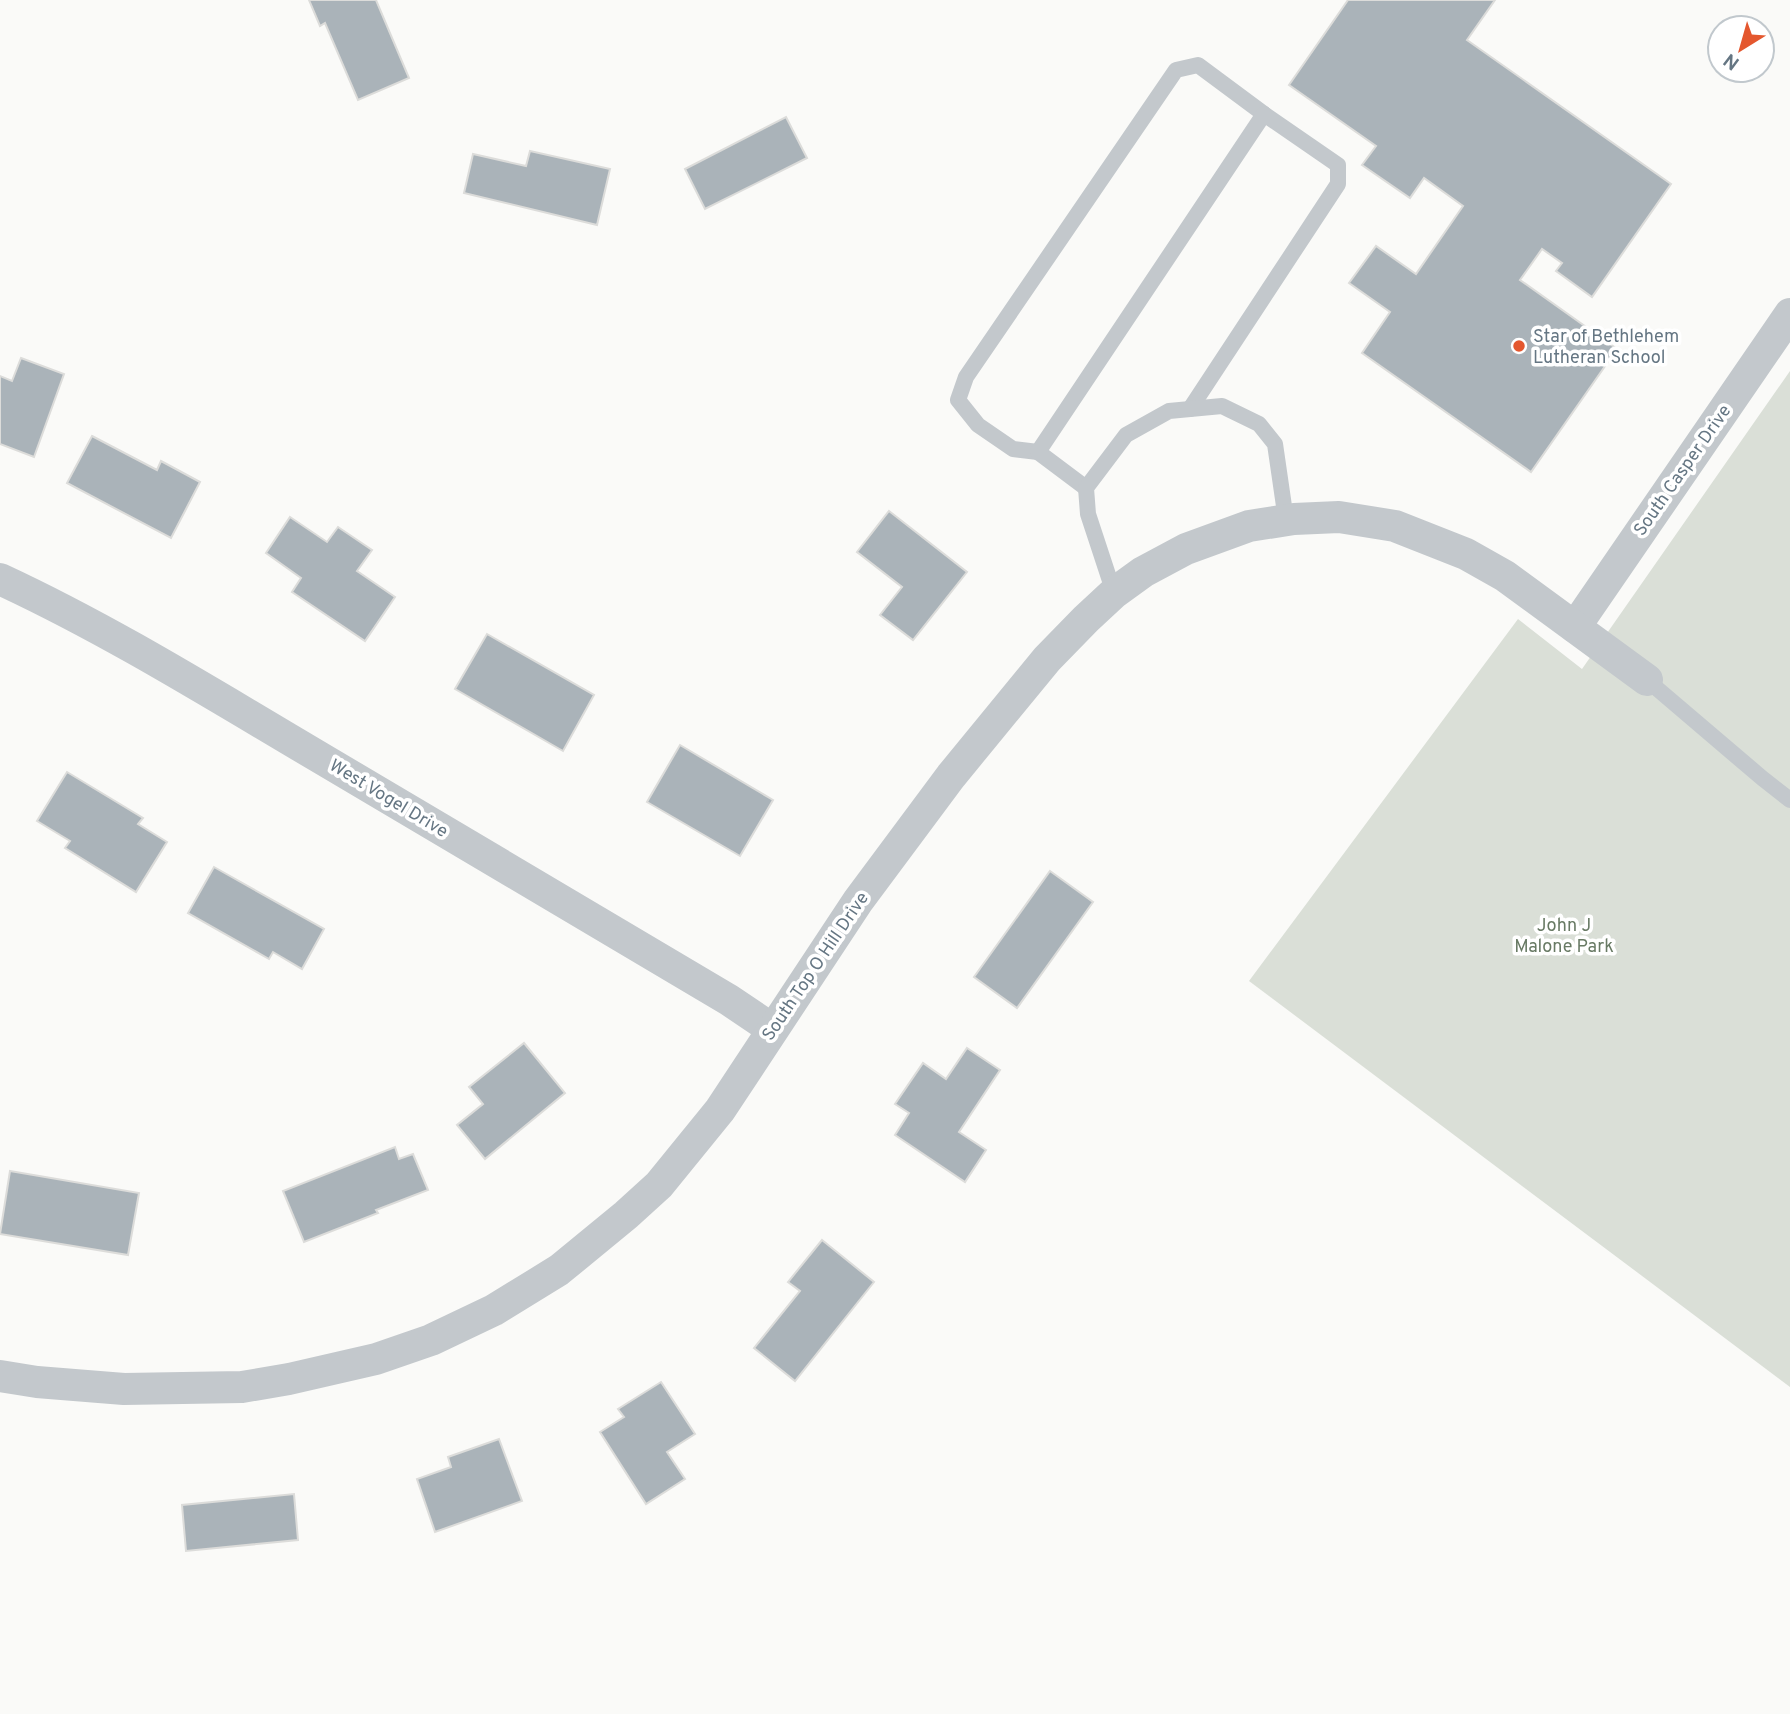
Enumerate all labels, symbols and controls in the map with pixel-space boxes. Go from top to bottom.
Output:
north arrow [1706,14,1776,84]
text: N [1719,47,1745,75]
place label: Star of Bethlehem Lutheran School [1533,326,1679,370]
marker: Star of Bethlehem Lutheran School [1511,338,1527,354]
street label: South Casper Drive [1629,401,1737,541]
street label: West Vogel Drive [325,755,452,844]
street label: South Top O Hill Drive [758,888,875,1046]
park label: John J Malone Park [1514,915,1614,959]

